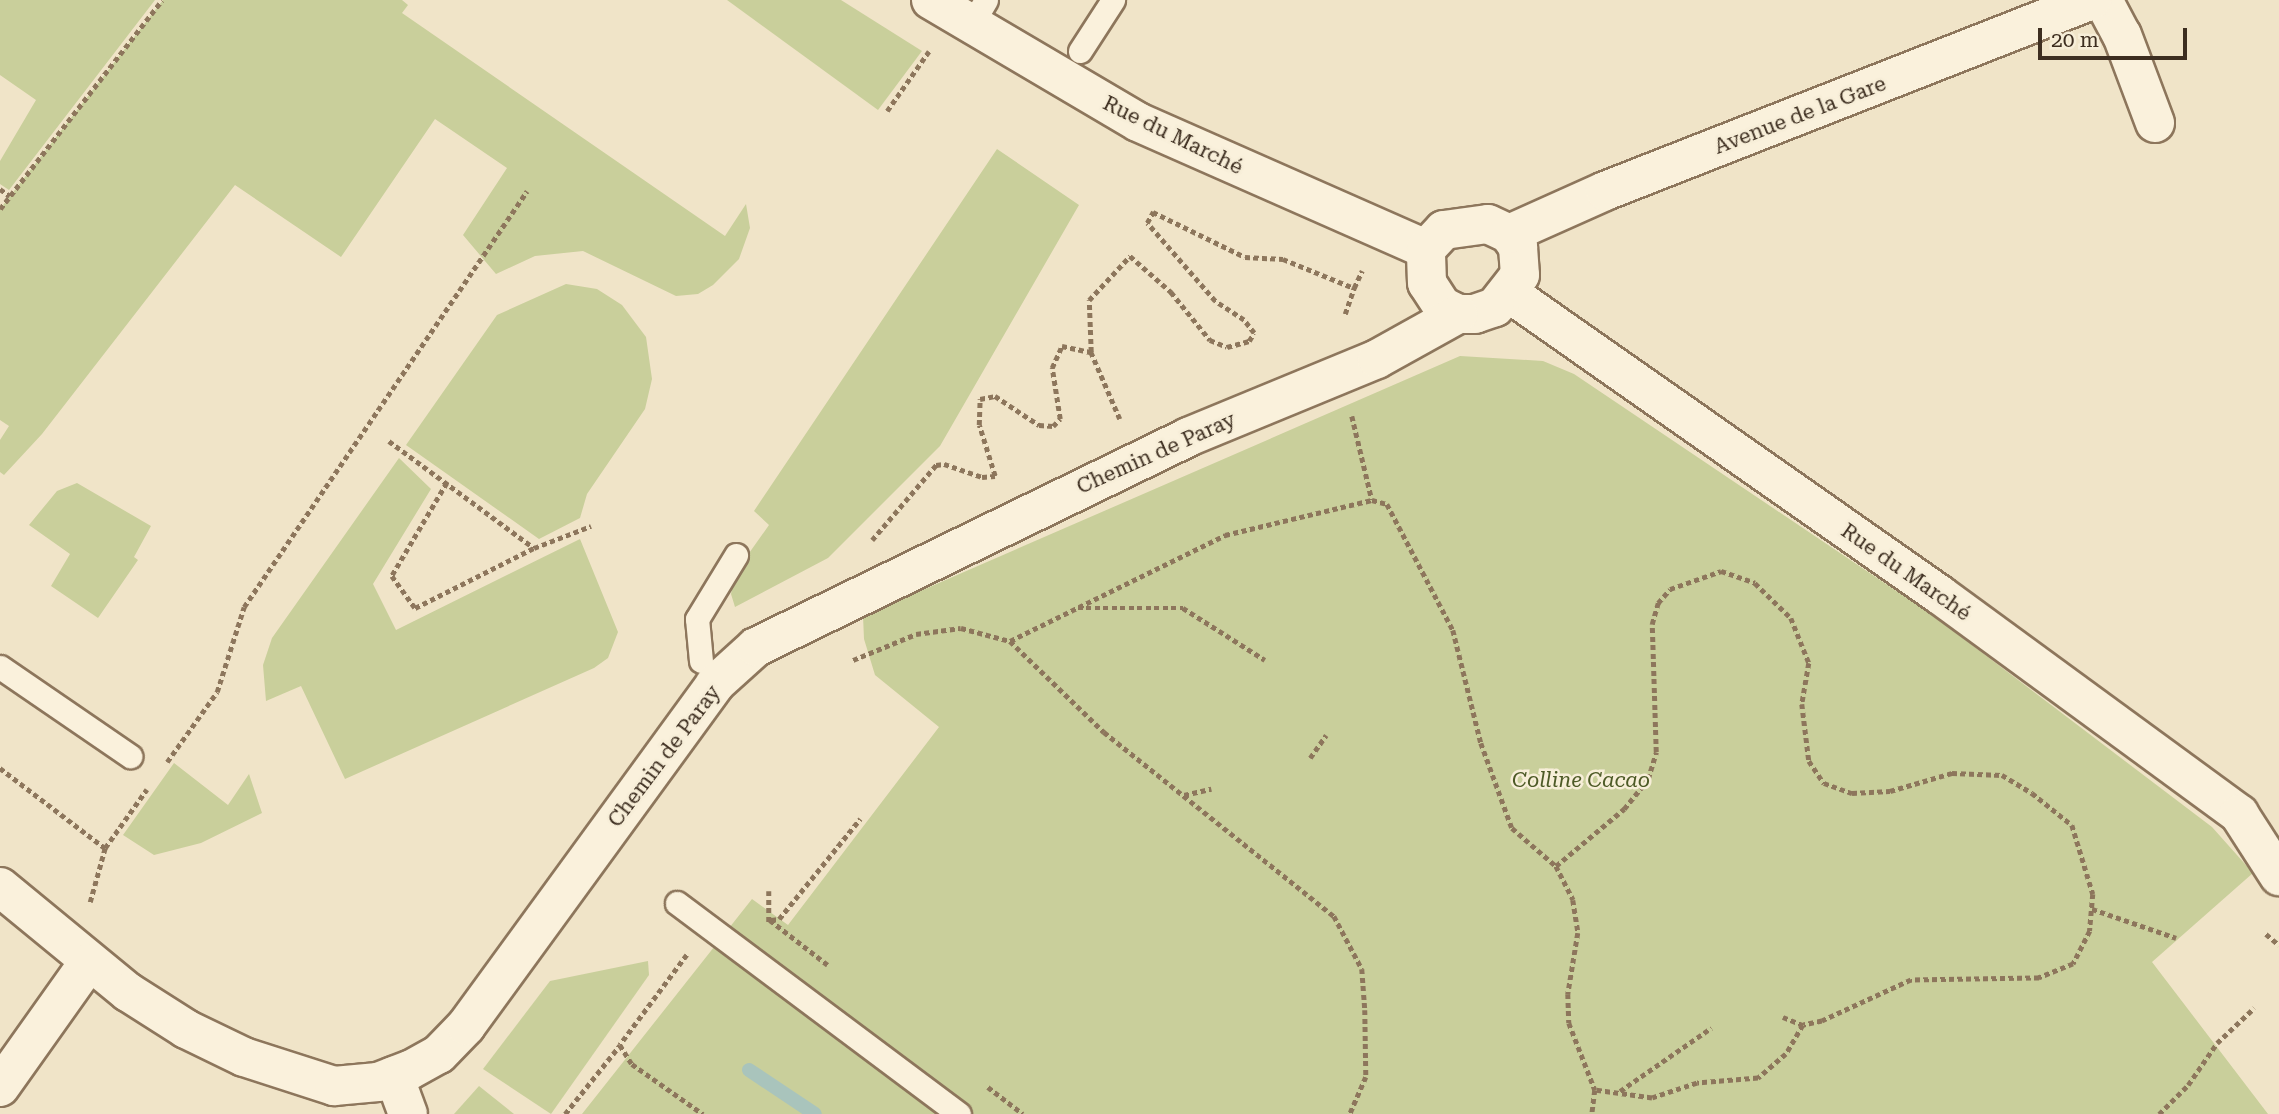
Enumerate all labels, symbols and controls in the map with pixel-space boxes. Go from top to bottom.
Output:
scale bar [2041,14,2190,58]
text: 20 m [2051,28,2099,52]
street label: Avenue de la Gare [1710,71,1890,159]
street label: Rue du Marché [1099,90,1247,180]
street label: Chemin de Paray [1073,407,1239,499]
street label: Rue du Marché [1836,518,1976,626]
street label: Chemin de Paray [602,680,726,832]
park label: Colline Cacao [1512,767,1650,793]

